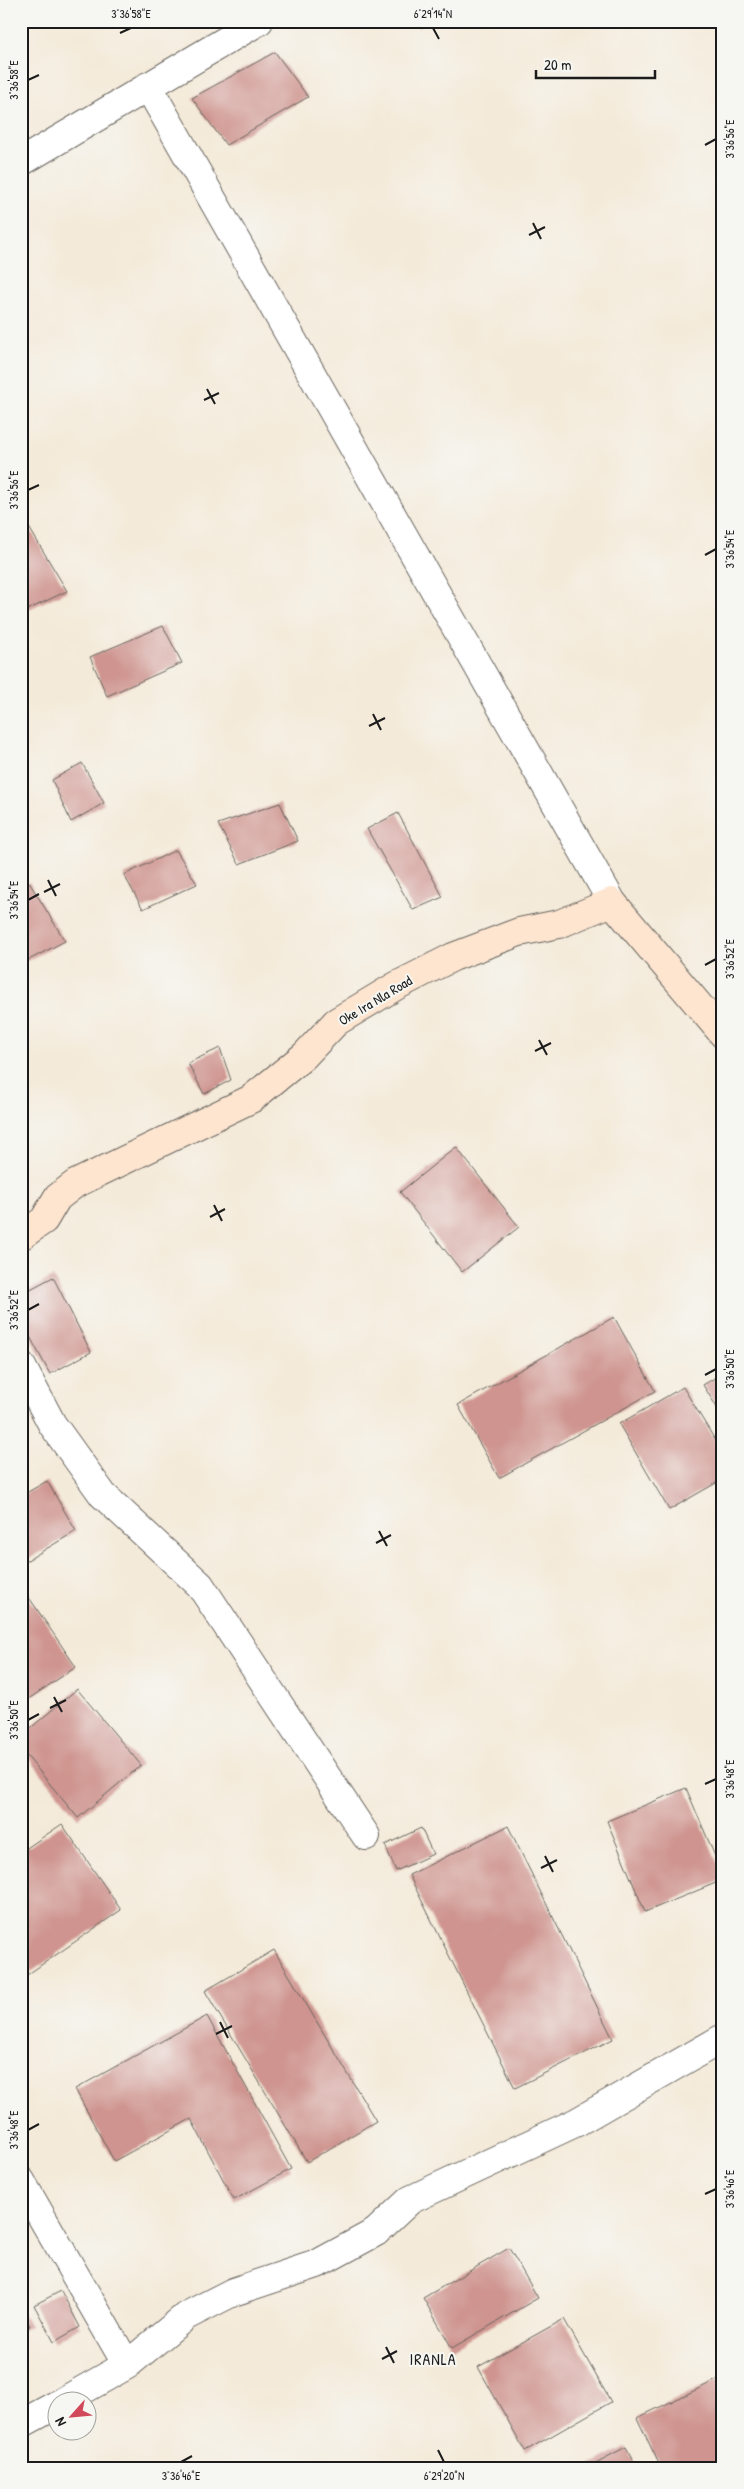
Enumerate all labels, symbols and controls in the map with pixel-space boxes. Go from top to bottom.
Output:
text: 3°36'58"E [111,5,151,22]
text: 6°29'14"N [414,5,452,22]
scale bar [536,48,655,80]
text: 20 m [544,54,571,75]
text: 3°36'58"E [5,60,22,100]
text: 3°36'56"E [721,119,738,159]
text: 3°36'56"E [5,470,22,510]
text: 3°36'54"E [721,529,738,568]
text: 3°36'54"E [5,880,22,919]
text: 3°36'52"E [721,938,738,979]
street label: Oke Ira Nla Road [335,970,416,1029]
text: 3°36'52"E [5,1289,22,1330]
text: 3°36'50"E [721,1348,738,1389]
text: 3°36'50"E [5,1699,22,1740]
text: 3°36'48"E [721,1759,738,1798]
text: 3°36'48"E [5,2110,22,2149]
text: 3°36'46"E [721,2169,738,2208]
district label: IRANLA [409,2348,457,2370]
north arrow [48,2392,98,2442]
text: N [50,2414,70,2430]
text: 3°36'46"E [162,2467,201,2484]
text: 6°29'20"N [424,2467,464,2484]

